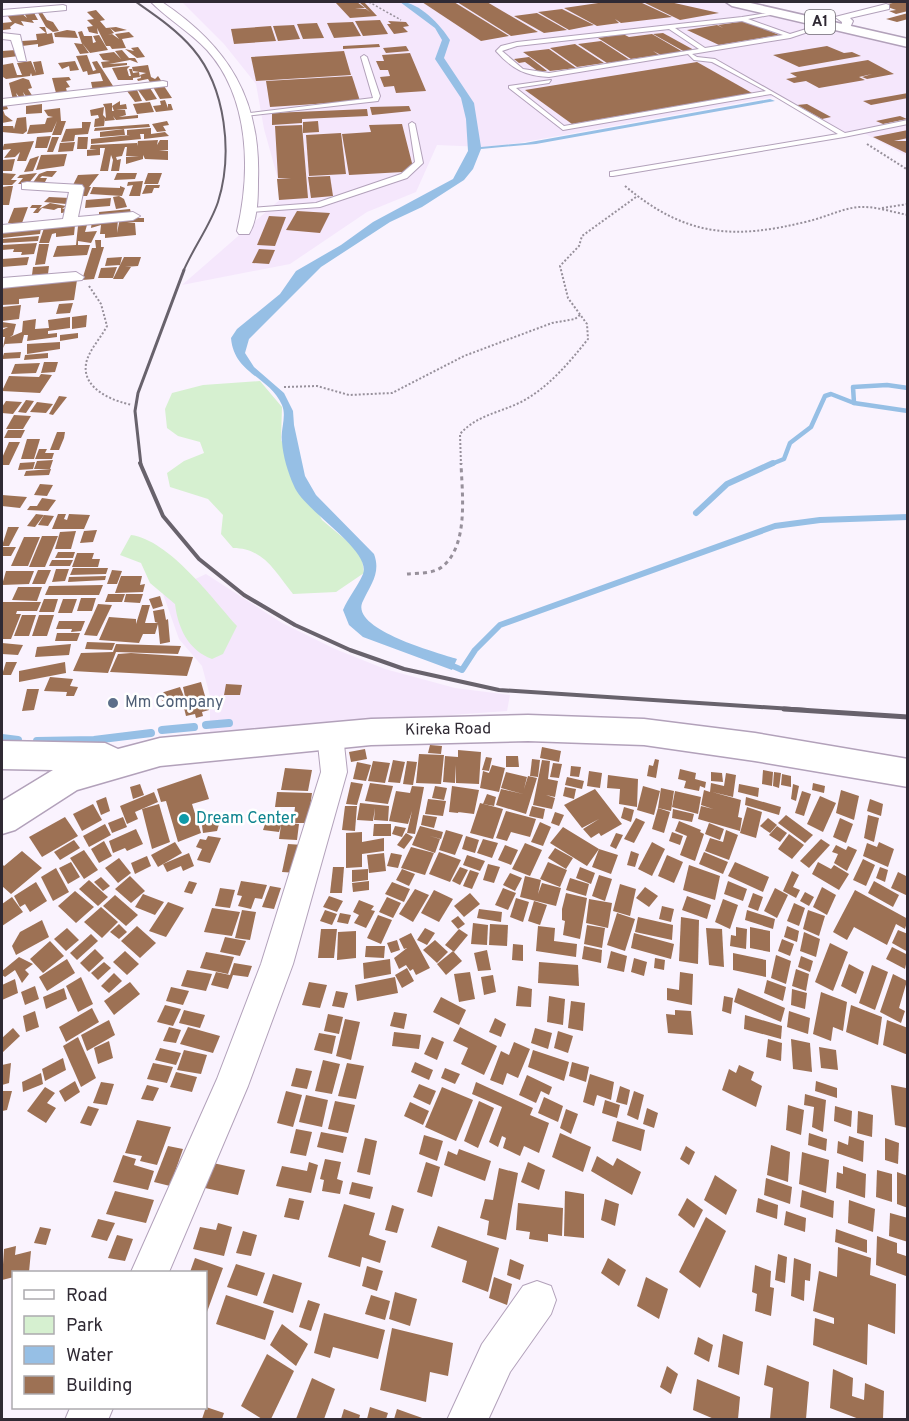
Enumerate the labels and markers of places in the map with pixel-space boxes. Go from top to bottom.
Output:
place label: Mm Company [125,693,224,713]
marker: Mm Company [106,696,120,710]
place label: Dream Center [196,809,296,829]
marker: Dream Center [177,812,191,826]

